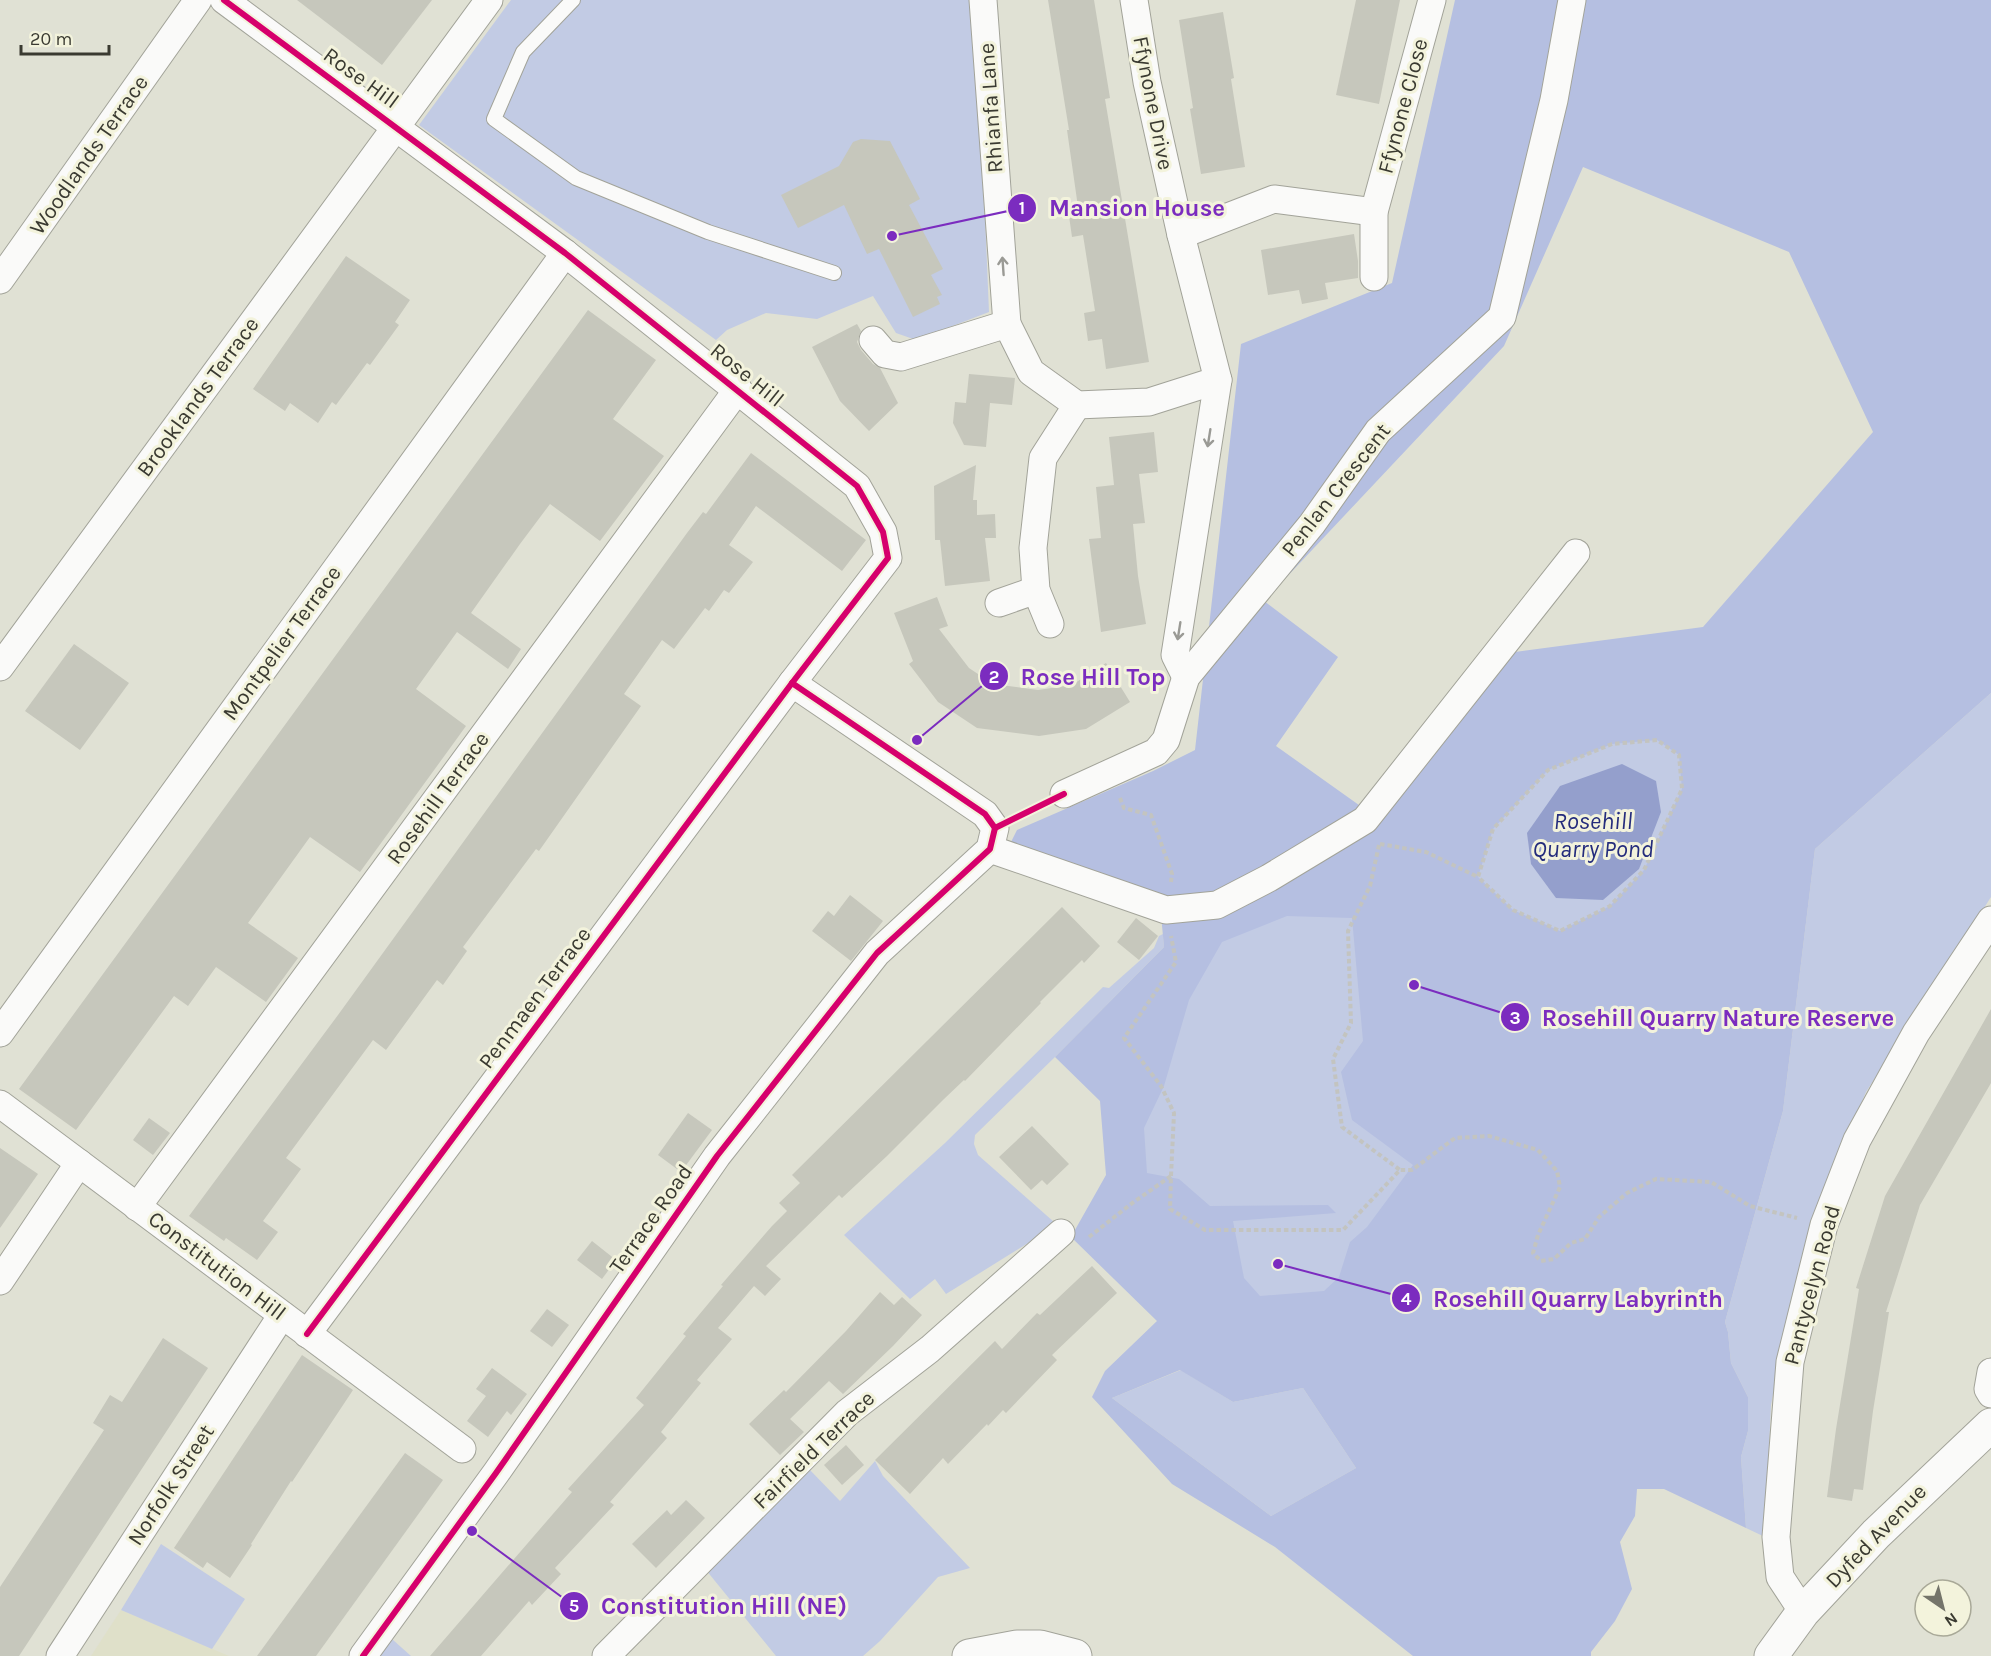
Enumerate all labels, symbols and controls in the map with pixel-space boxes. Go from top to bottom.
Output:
scale bar [21,18,110,56]
text: 20 m [30,28,72,50]
street label: Ffynone Drive [1127,34,1179,172]
street label: Ffynone Close [1372,36,1434,176]
street label: Rose Hill [318,42,404,114]
street label: Rhianfa Lane [973,42,1009,174]
street label: Woodlands Terrace [24,70,154,240]
callout: Mansion House [1007,187,1237,229]
text: Mansion House [1049,194,1225,222]
text: 1 [1019,197,1025,219]
one-way arrow [997,256,1008,276]
street label: Brooklands Terrace [131,312,265,482]
street label: Rose Hill [705,337,789,413]
street label: Penlan Crescent [1276,418,1396,562]
one-way arrow [1203,427,1214,447]
street label: Montpelier Terrace [217,561,347,725]
one-way arrow [1173,620,1184,640]
callout: Rose Hill Top [979,655,1178,697]
text: Rose Hill Top [1021,663,1165,691]
text: 2 [989,666,999,688]
street label: Rosehill Terrace [381,727,495,869]
water label: Rosehill Quarry Pond [1533,807,1654,863]
street label: Penmaen Terrace [473,922,597,1074]
callout: Rosehill Quarry Nature Reserve [1500,996,1907,1038]
text: Rosehill Quarry Nature Reserve [1542,1004,1894,1032]
text: 3 [1509,1007,1521,1029]
street label: Terrace Road [604,1159,698,1279]
street label: Pantycelyn Road [1778,1202,1846,1368]
street label: Constitution Hill [143,1206,291,1326]
callout: Rosehill Quarry Labyrinth [1391,1277,1735,1319]
text: Rosehill Quarry Labyrinth [1433,1285,1723,1313]
text: 4 [1401,1288,1412,1310]
street label: Fairfield Terrace [748,1386,880,1514]
street label: Norfolk Street [122,1420,220,1550]
street label: Dyfed Avenue [1820,1479,1932,1593]
north arrow [1913,1578,1973,1638]
callout: Constitution Hill (NE) [559,1585,859,1627]
text: Constitution Hill (NE) [601,1592,847,1620]
text: 5 [569,1595,579,1617]
text: N [1941,1609,1961,1631]

